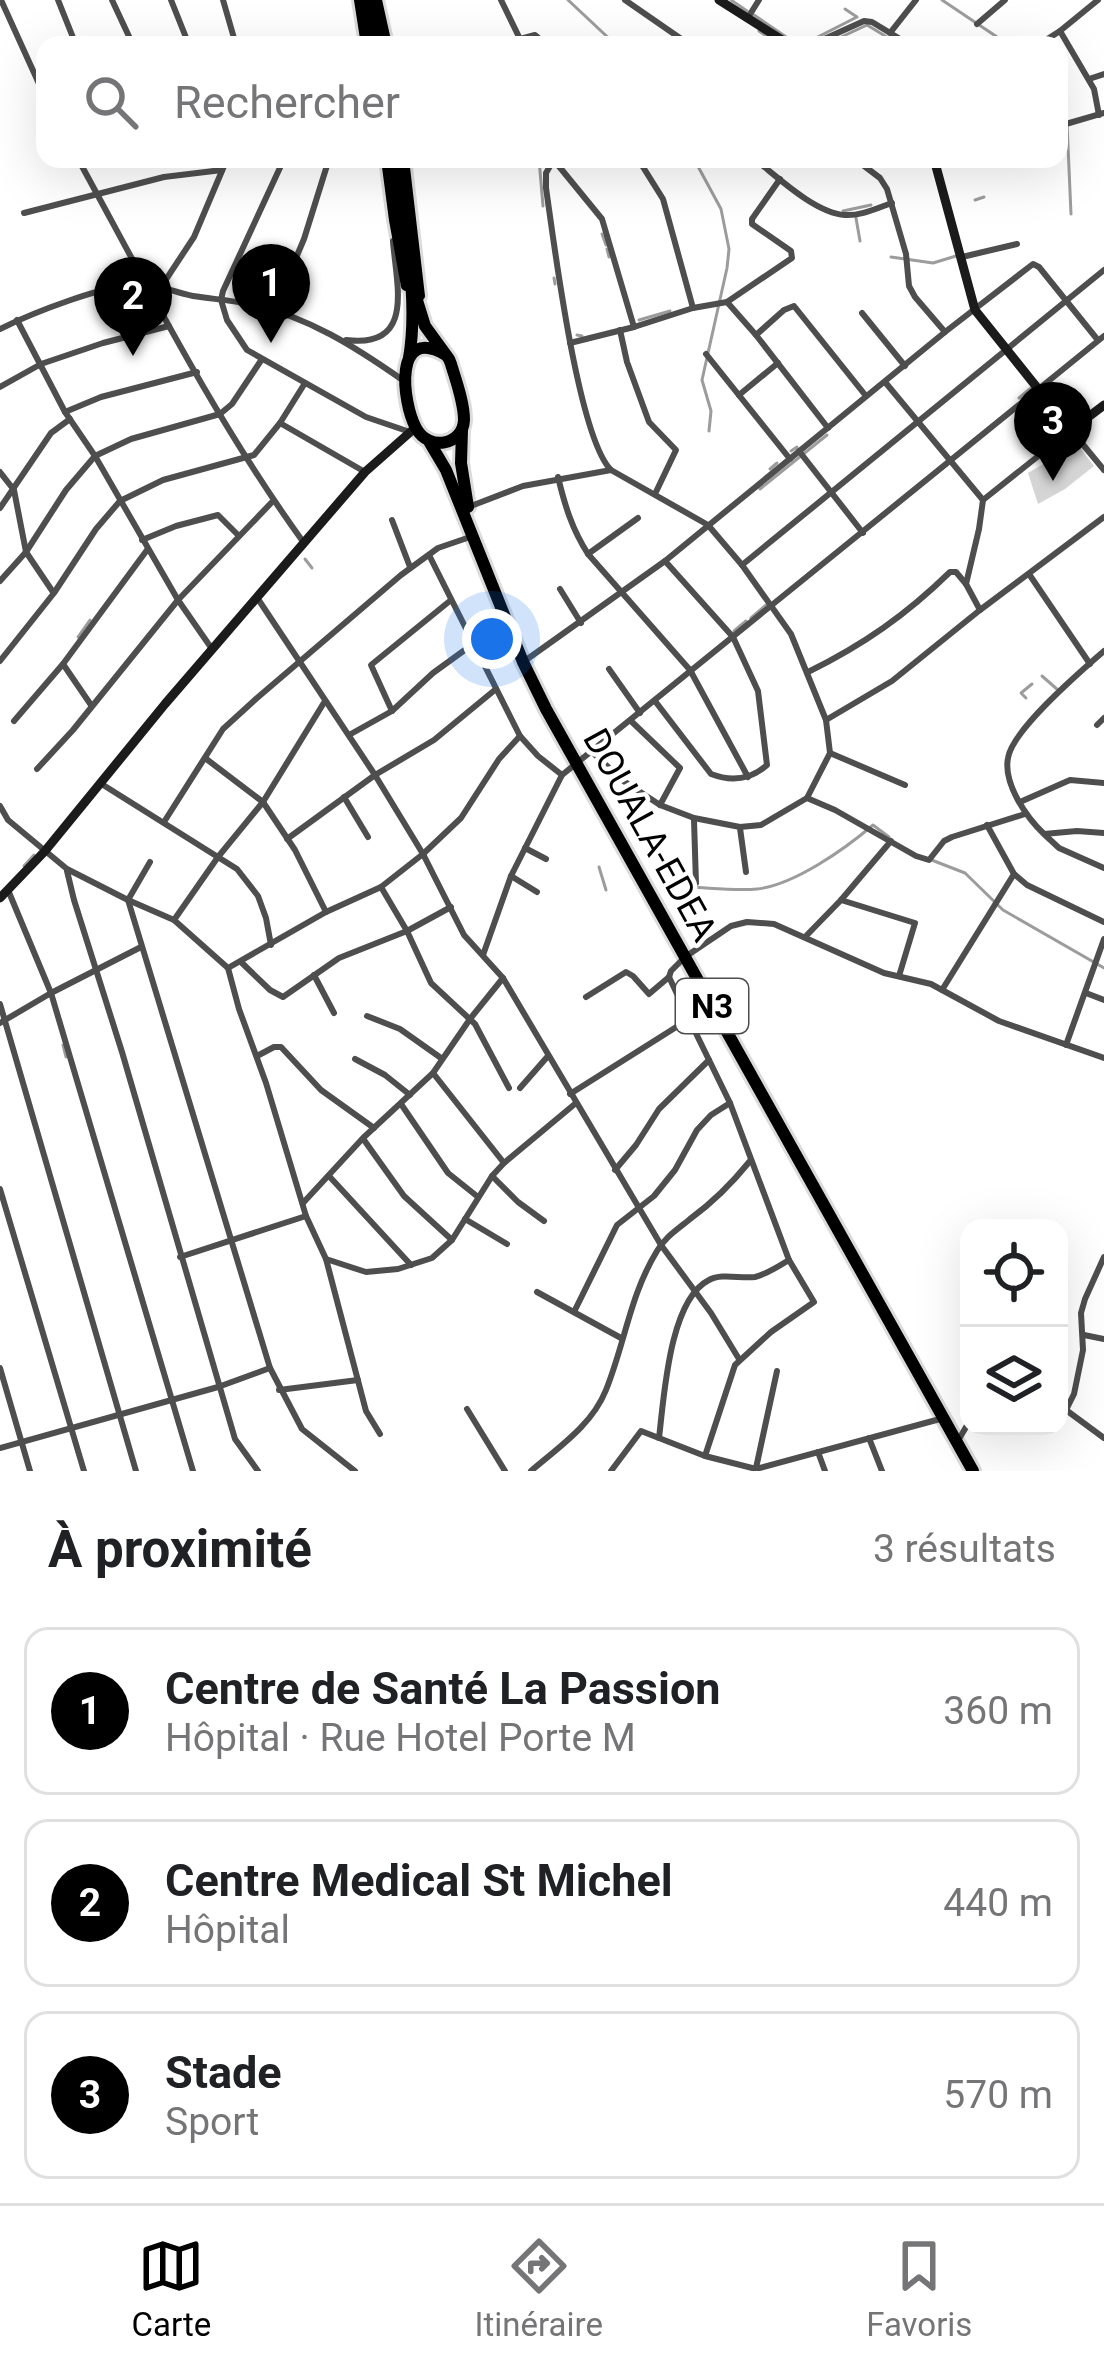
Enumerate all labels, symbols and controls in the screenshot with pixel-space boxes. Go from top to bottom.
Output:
search box [36,36,1068,168]
icon: search [78,69,144,135]
text: Rechercher [174,76,400,129]
pin: 1 [232,244,310,343]
pin: 2 [94,257,172,356]
pin: 3 [1014,382,1092,481]
your location [462,609,522,669]
street label: DOUALA-EDEA [574,722,726,949]
road number: N3 [676,979,748,1033]
map controls [960,1219,1068,1435]
button: locate [960,1219,1068,1327]
button: layers [960,1327,1068,1435]
text: À proximité [48,1520,312,1579]
text: 3 résultats [873,1526,1056,1572]
text: Centre de Santé La Passion [165,1662,721,1715]
text: 1 [79,1688,101,1734]
text: 360 m [943,1688,1053,1734]
text: Hôpital · Rue Hotel Porte M [165,1715,636,1761]
text: Centre Medical St Michel [165,1854,673,1907]
text: 2 [79,1880,101,1926]
text: 440 m [943,1880,1053,1926]
text: Hôpital [165,1907,290,1953]
text: Stade [165,2046,282,2099]
text: 3 [79,2072,101,2118]
text: 570 m [943,2072,1053,2118]
text: Sport [165,2099,259,2145]
tab: Carte [132,2233,211,2344]
tab: Itinéraire [475,2233,603,2344]
tab: Favoris [866,2233,972,2344]

